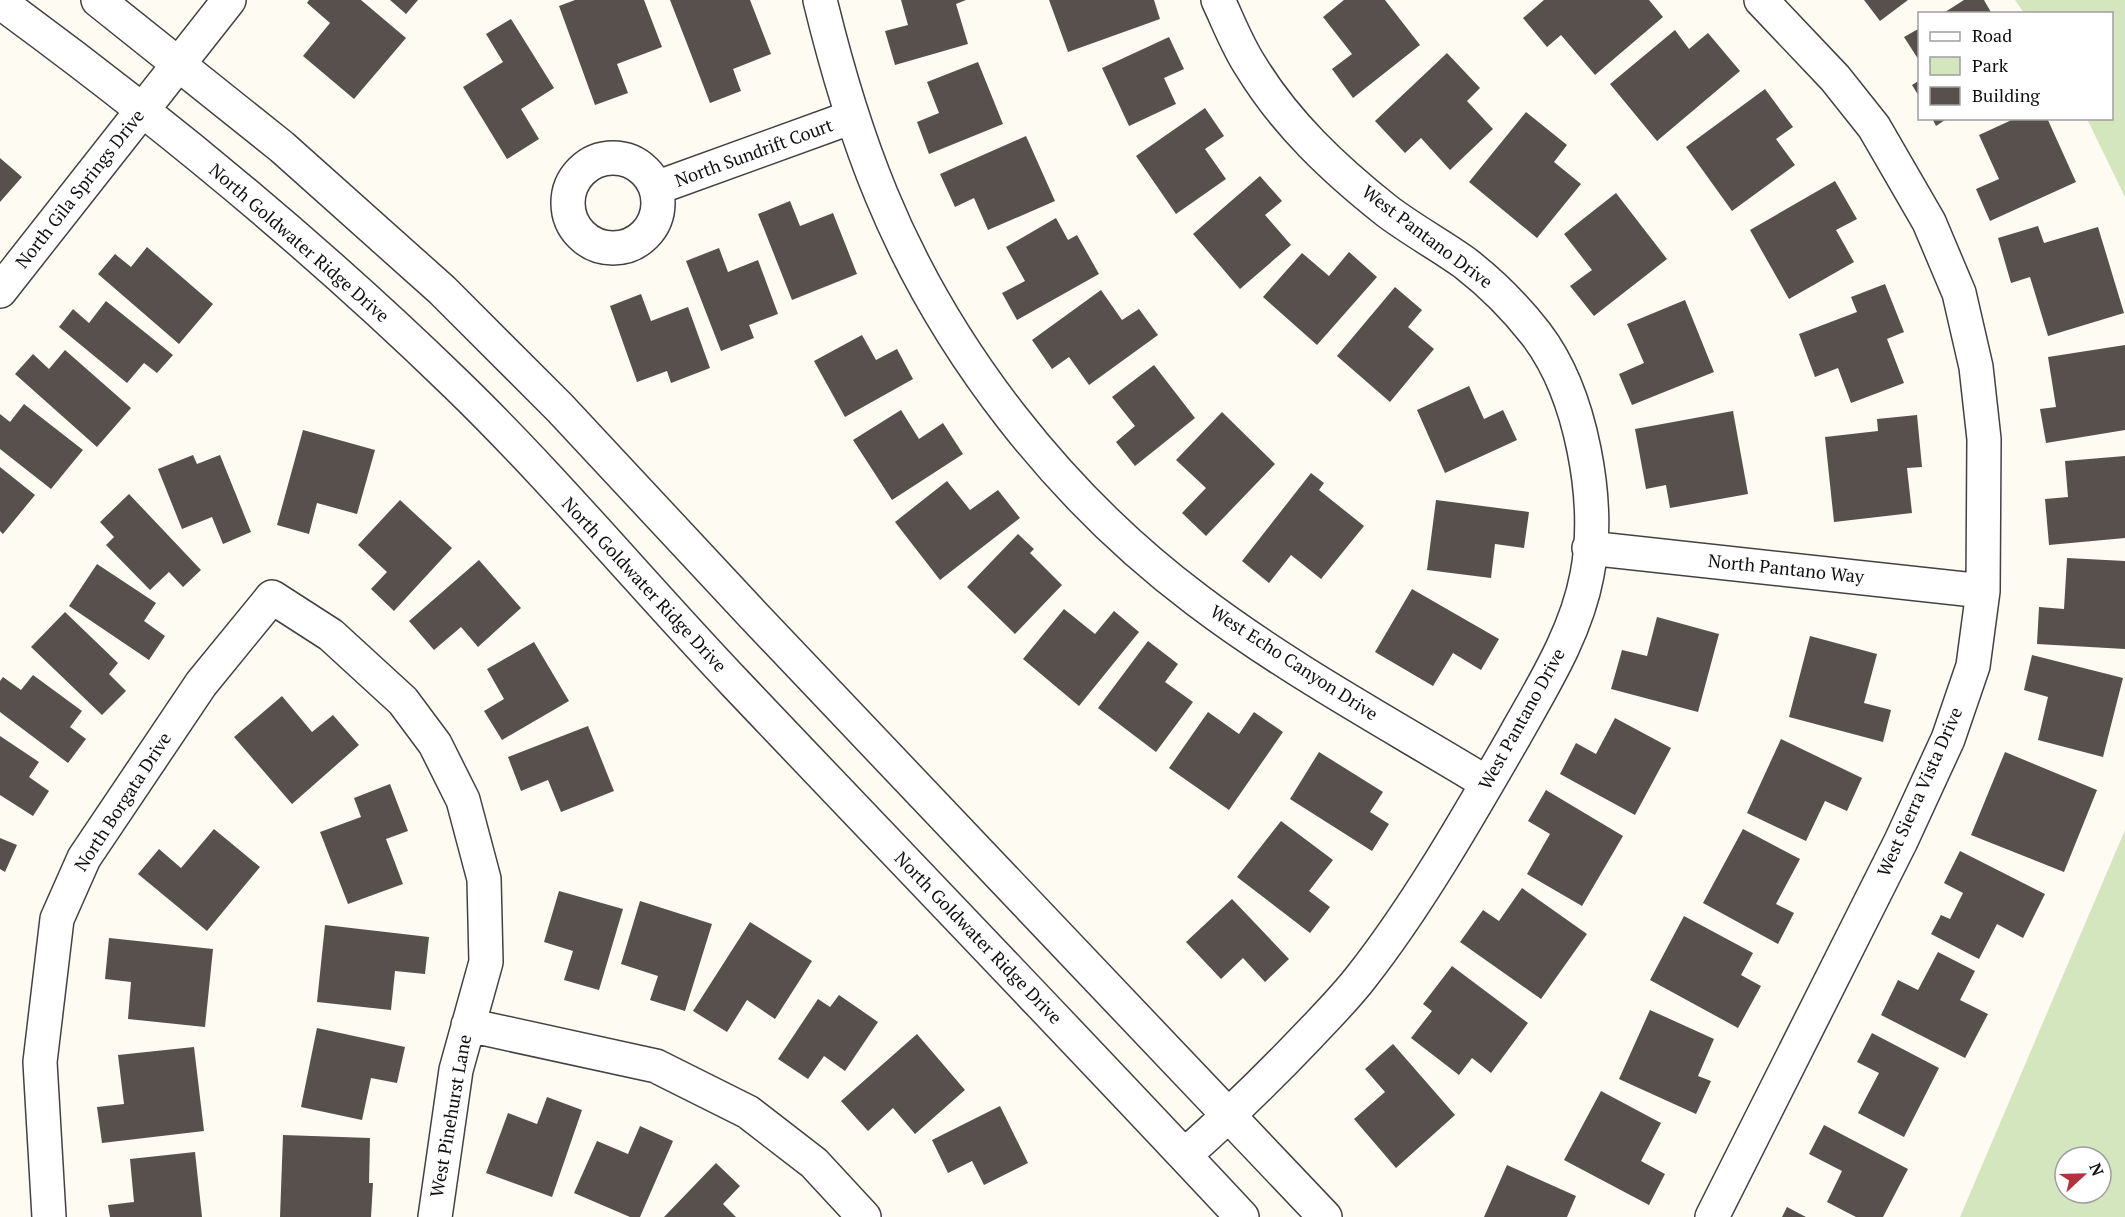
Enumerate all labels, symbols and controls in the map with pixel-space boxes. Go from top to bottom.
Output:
legend [1918,12,2113,120]
text: Road [1972,23,2012,47]
text: Park [1972,53,2009,77]
text: Building [1972,83,2040,107]
street label: North Gila Springs Drive [9,104,149,273]
street label: North Sundrift Court [671,112,836,192]
street label: North Goldwater Ridge Drive [204,157,395,327]
street label: West Pantano Drive [1357,179,1498,293]
street label: North Goldwater Ridge Drive [557,492,732,677]
street label: North Pantano Way [1707,548,1866,588]
street label: West Echo Canyon Drive [1206,599,1383,725]
street label: West Pantano Drive [1472,644,1570,793]
street label: West Sierra Vista Drive [1871,703,1967,880]
street label: North Borgata Drive [68,727,176,876]
street label: North Goldwater Ridge Drive [890,846,1068,1029]
street label: West Pinehurst Lane [424,1033,476,1199]
north arrow [2053,1145,2113,1205]
text: N [2084,1160,2109,1179]

